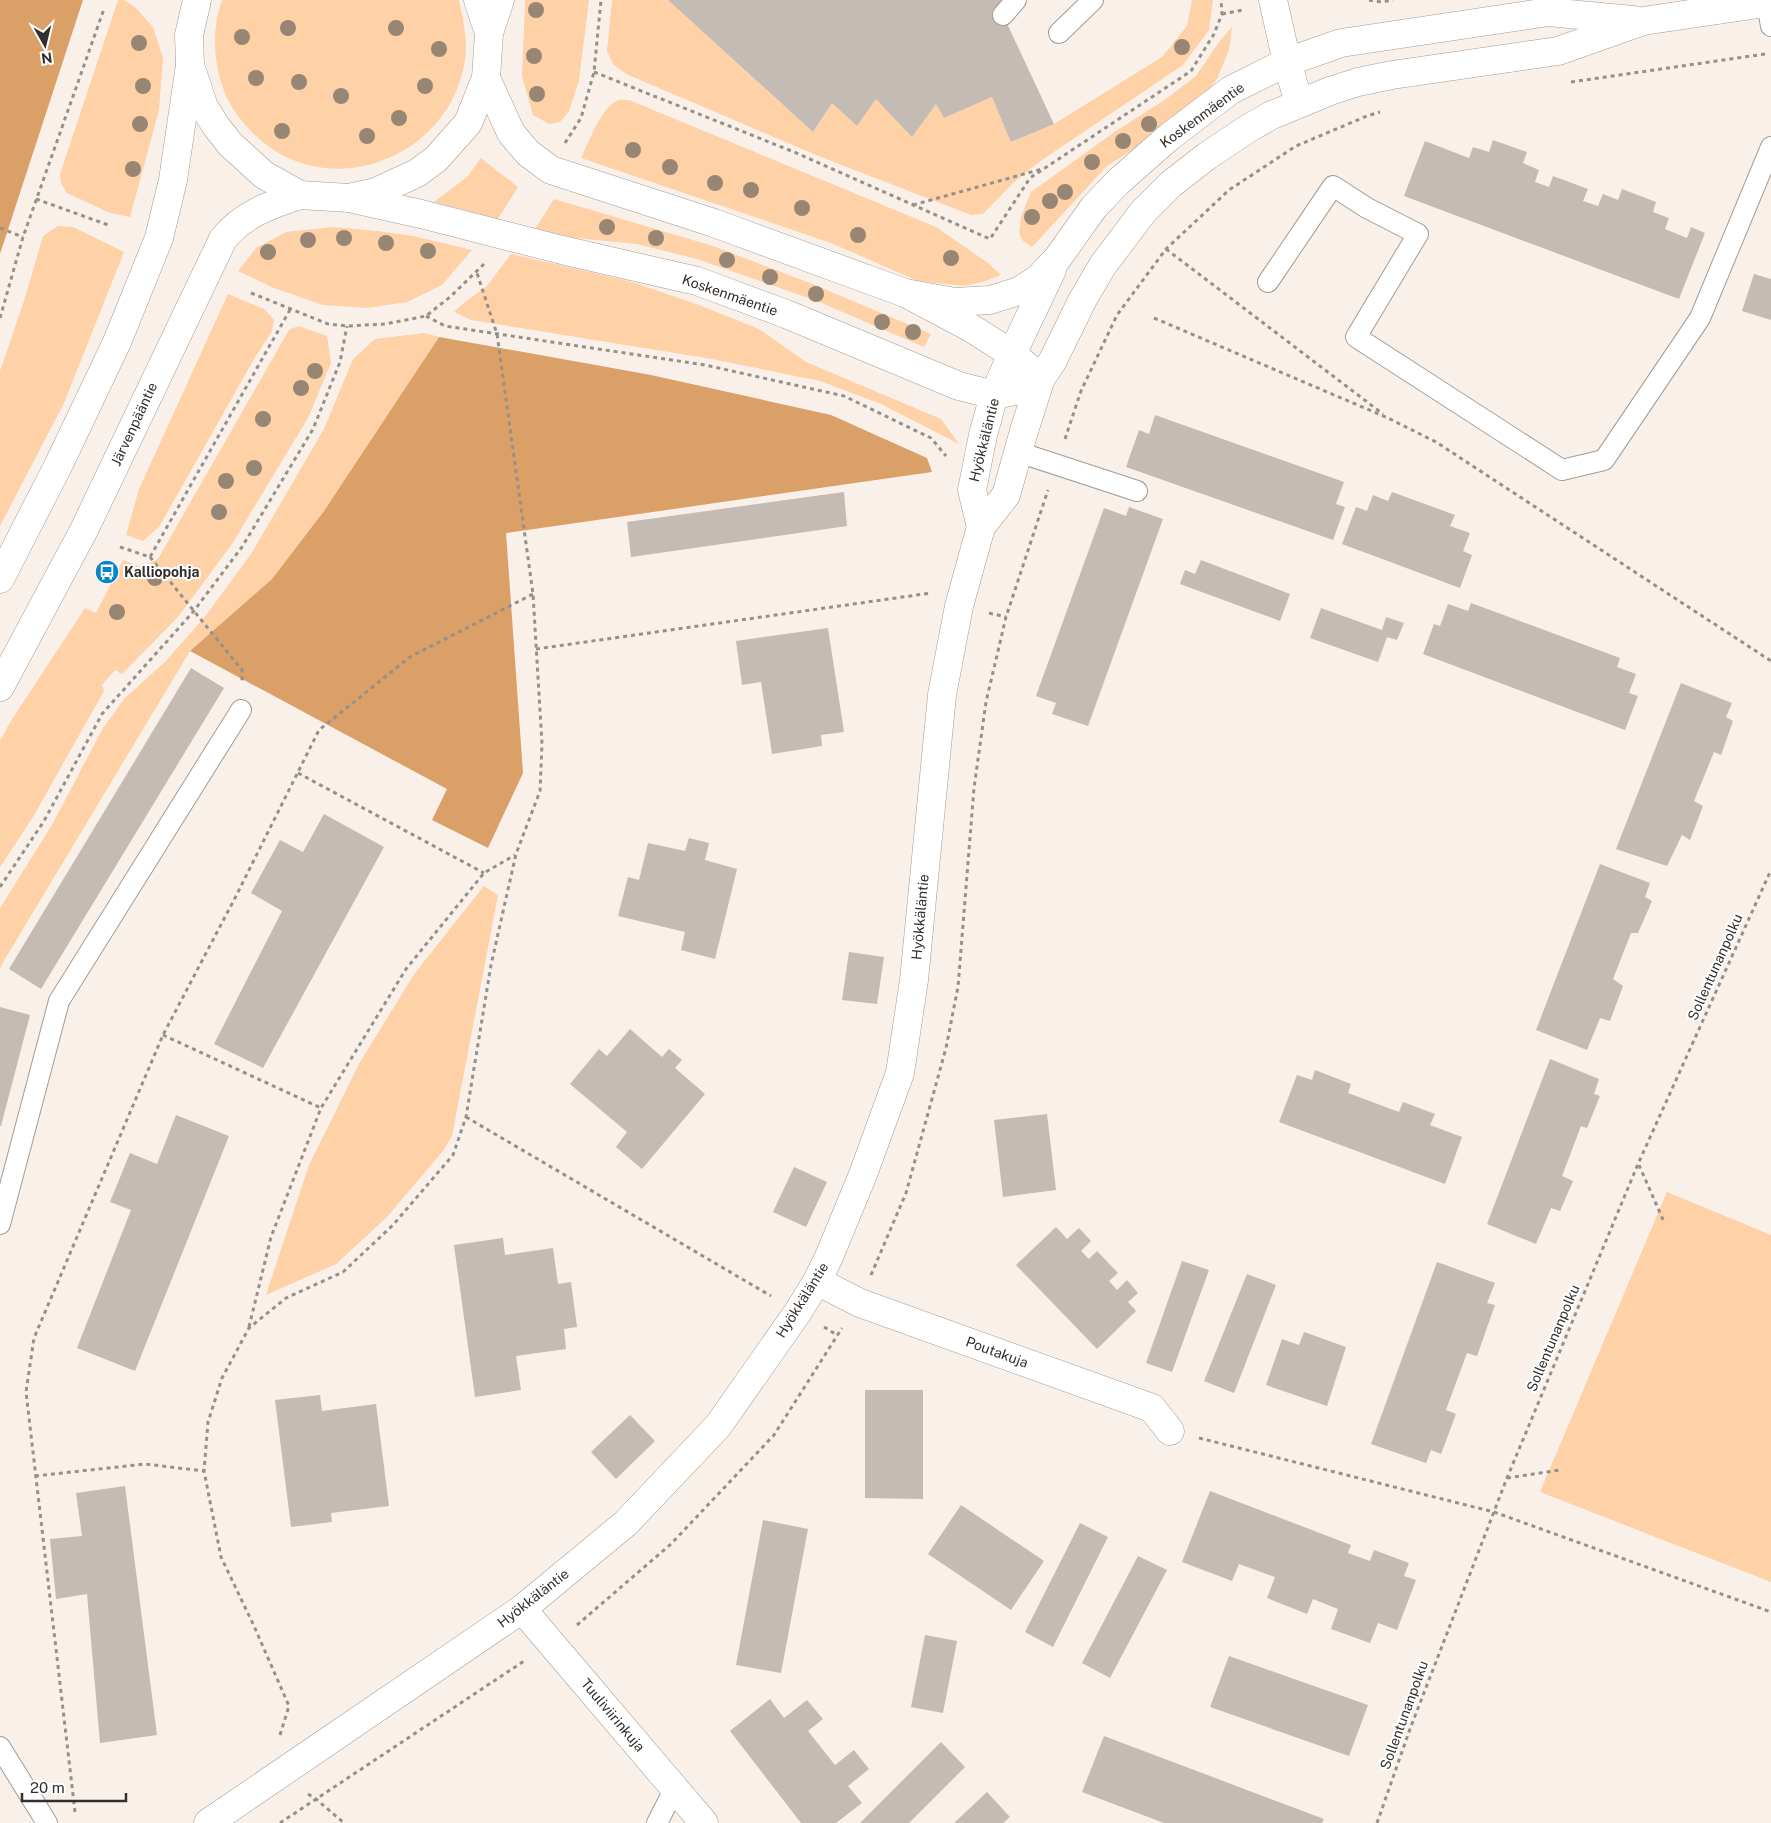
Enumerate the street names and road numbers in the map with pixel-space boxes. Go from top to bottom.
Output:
street label: Koskenmäentie [1157,79,1247,151]
street label: Koskenmäentie [680,271,780,319]
street label: Järvenpääntie [108,380,160,468]
street label: Hyökkäläntie [966,396,1002,484]
street label: Hyökkäläntie [908,873,932,960]
street label: Sollentunanpolku [1684,911,1746,1023]
street label: Hyökkäläntie [772,1259,832,1341]
street label: Sollentunanpolku [1523,1282,1583,1394]
street label: Poutakuja [964,1333,1030,1371]
street label: Hyökkäläntie [494,1565,572,1631]
street label: Sollentunanpolku [1377,1658,1431,1772]
street label: Tuuliviirinkuja [578,1675,648,1755]

